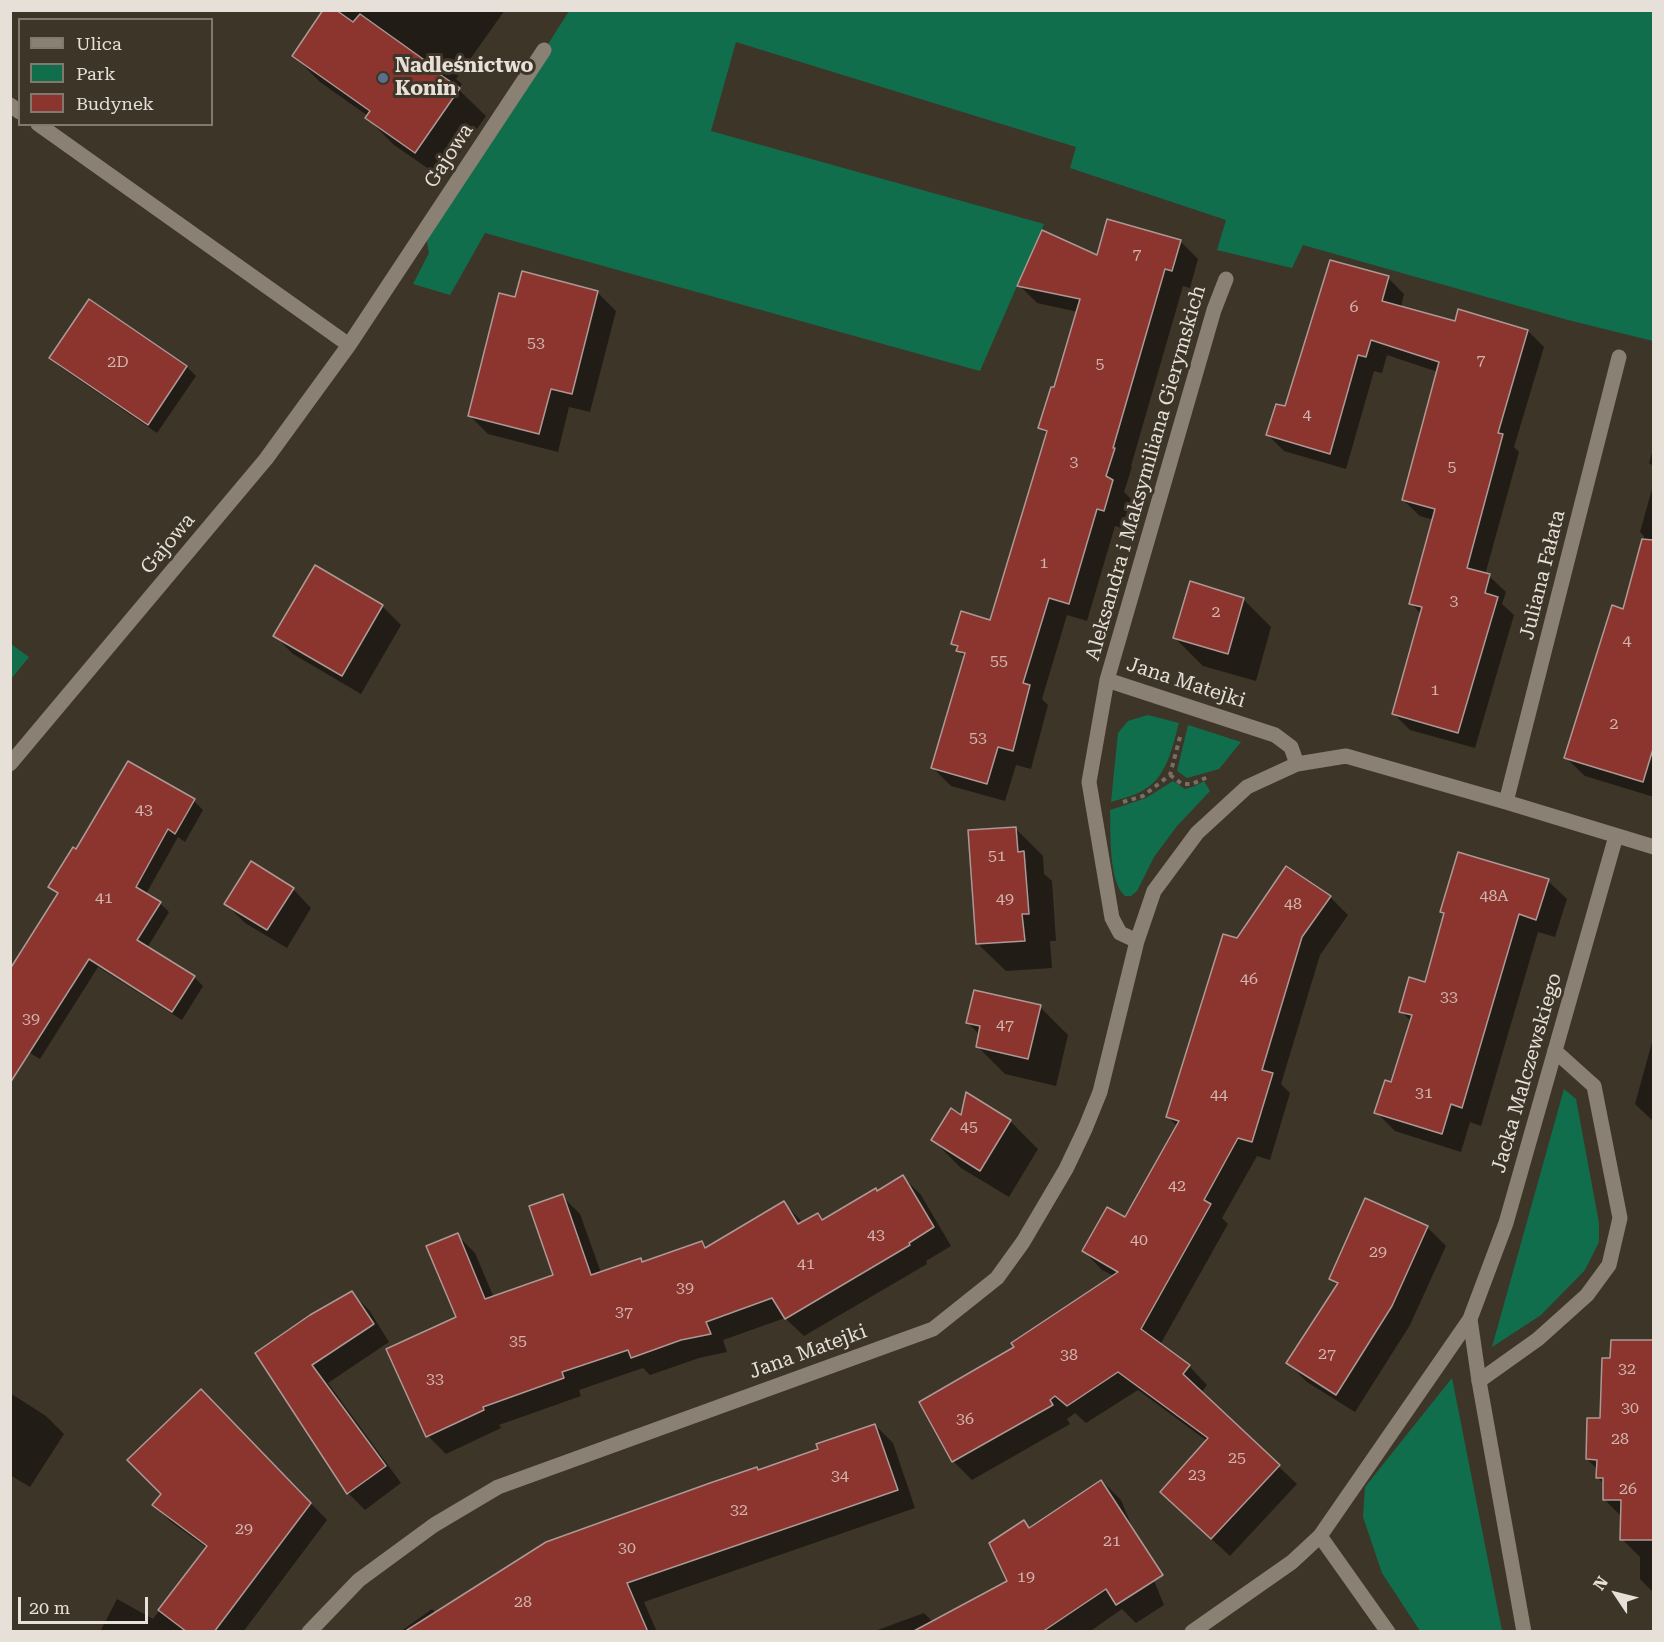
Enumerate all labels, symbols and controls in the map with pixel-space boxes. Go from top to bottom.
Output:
legend [18,18,213,126]
text: Ulica [76,33,122,54]
place label: Nadleśnictwo Konin [395,54,533,101]
text: Park [76,63,116,84]
marker: Nadleśnictwo Konin [376,71,390,85]
text: Budynek [76,93,154,114]
street label: Gajowa [419,119,479,193]
house number: 7 [1133,244,1141,264]
street label: Aleksandra i Maksymiliana Gierymskich [1081,283,1211,663]
house number: 6 [1350,297,1358,317]
house number: 53 [527,333,545,353]
house number: 7 [1477,350,1485,370]
house number: 2D [107,352,129,372]
house number: 5 [1096,354,1104,374]
house number: 4 [1303,405,1311,425]
house number: 3 [1070,452,1078,472]
house number: 5 [1448,457,1456,477]
street label: Juliana Fałata [1515,508,1571,642]
street label: Gajowa [136,509,200,579]
house number: 1 [1040,553,1048,573]
house number: 3 [1450,591,1458,611]
house number: 2 [1212,602,1220,622]
house number: 4 [1623,631,1631,651]
house number: 55 [990,651,1008,671]
street label: Jana Matejki [1124,653,1248,713]
house number: 1 [1431,680,1439,700]
house number: 2 [1610,714,1618,734]
house number: 53 [969,728,987,748]
house number: 43 [135,800,153,820]
house number: 51 [988,846,1006,866]
house number: 48A [1479,886,1509,906]
house number: 41 [95,888,113,908]
house number: 49 [996,889,1014,909]
house number: 48 [1284,894,1302,914]
house number: 46 [1240,969,1258,989]
street label: Jacka Malczewskiego [1487,970,1567,1176]
house number: 33 [1440,987,1458,1007]
house number: 39 [22,1009,40,1029]
house number: 47 [996,1015,1014,1035]
house number: 31 [1415,1083,1433,1103]
house number: 44 [1210,1085,1228,1105]
house number: 45 [960,1117,978,1137]
house number: 42 [1168,1176,1186,1196]
house number: 43 [867,1225,885,1245]
house number: 40 [1130,1230,1148,1250]
house number: 29 [1369,1242,1387,1262]
house number: 41 [797,1254,815,1274]
house number: 39 [676,1278,694,1298]
house number: 37 [615,1302,633,1322]
street label: Jana Matejki [746,1320,870,1384]
house number: 35 [509,1331,527,1351]
house number: 27 [1318,1344,1336,1364]
house number: 38 [1060,1345,1078,1365]
house number: 32 [1618,1359,1636,1379]
house number: 33 [426,1369,444,1389]
house number: 30 [1621,1398,1639,1418]
house number: 36 [956,1409,974,1429]
house number: 28 [1611,1429,1629,1449]
house number: 25 [1228,1448,1246,1468]
house number: 23 [1188,1465,1206,1485]
house number: 34 [831,1466,849,1486]
house number: 26 [1619,1479,1637,1499]
house number: 32 [730,1500,748,1520]
house number: 29 [235,1519,253,1539]
house number: 21 [1103,1531,1121,1551]
house number: 30 [618,1538,636,1558]
north arrow [1586,1564,1646,1624]
house number: 19 [1017,1567,1035,1587]
text: N [1590,1573,1612,1594]
scale bar [21,1585,152,1623]
house number: 28 [514,1592,532,1612]
text: 20 m [29,1597,70,1618]

